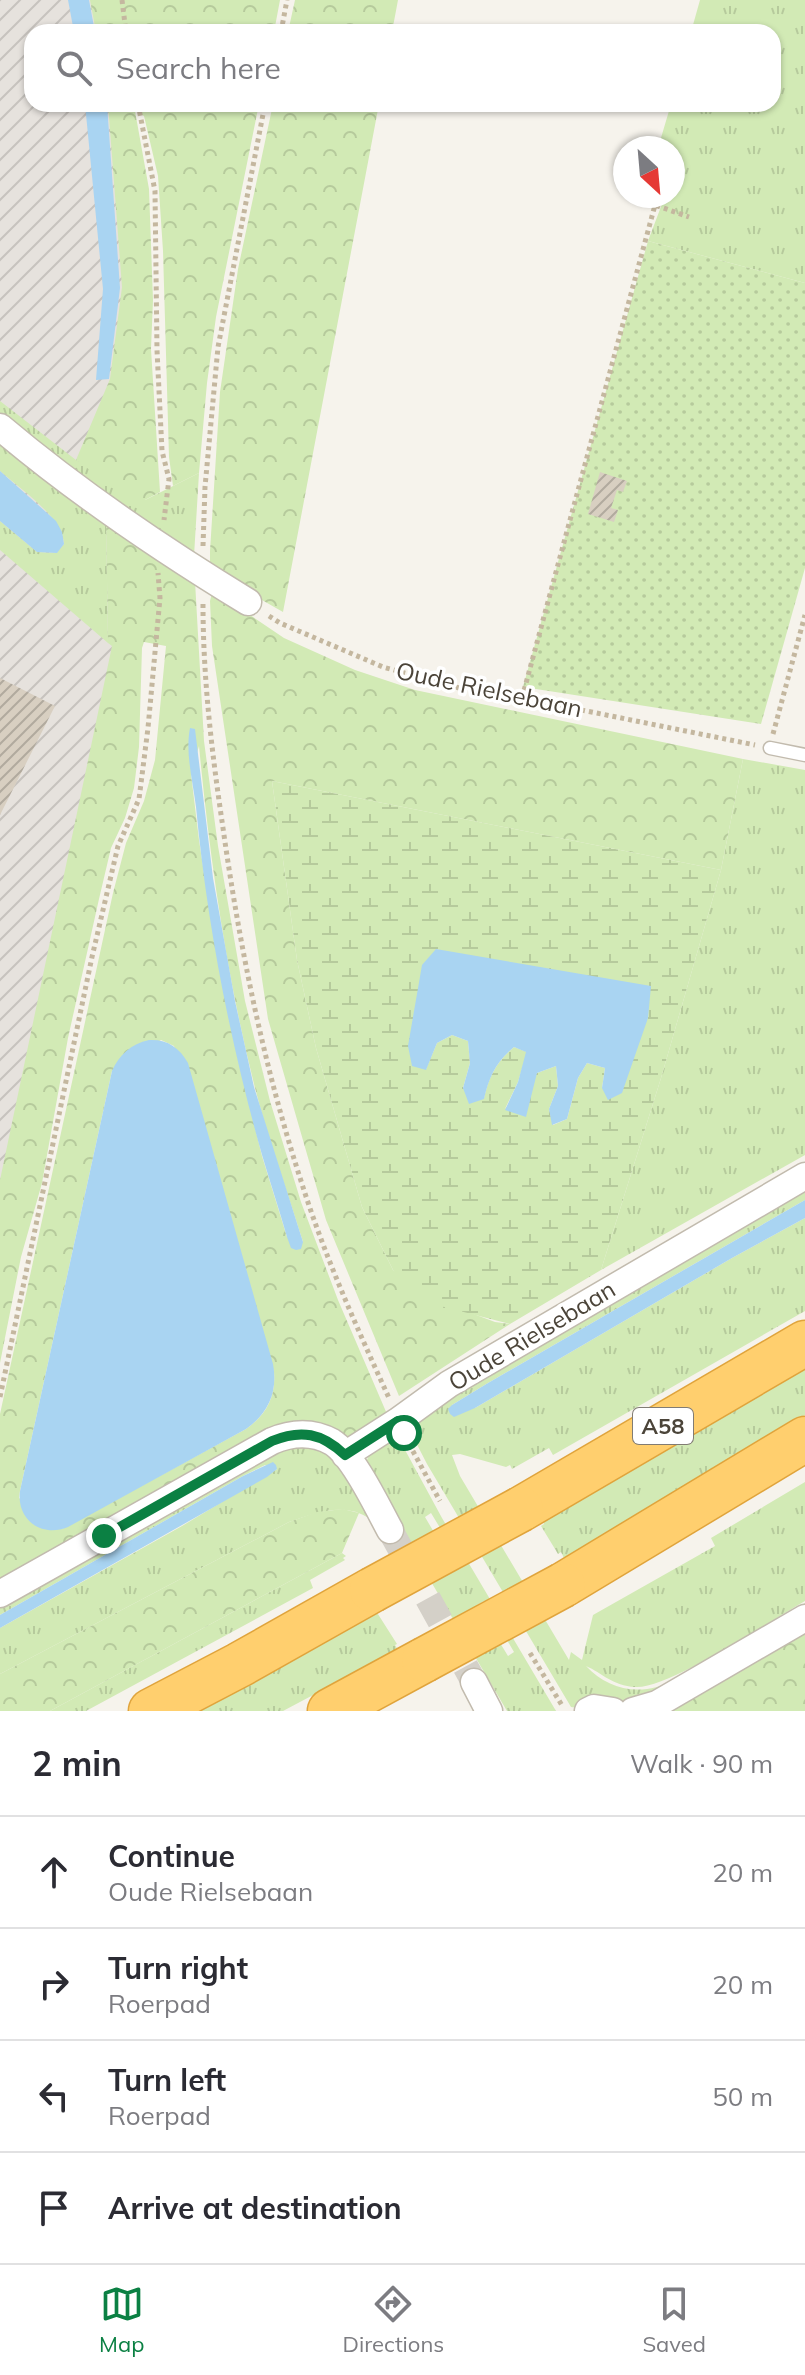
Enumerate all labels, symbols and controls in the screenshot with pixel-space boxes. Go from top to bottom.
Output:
search box [24,24,781,112]
icon: search [52,46,96,90]
text: Search here [116,49,281,87]
north arrow [613,136,685,208]
street label: Oude Rielsebaan [393,655,585,723]
street label: Oude Rielsebaan [443,1274,620,1397]
road number: A58 [633,1408,693,1444]
route start [386,1415,422,1451]
route end [86,1518,122,1554]
text: 2 min [32,1742,122,1785]
text: Walk · 90 m [630,1747,773,1780]
text: Continue [108,1837,235,1875]
icon: ahead [32,1850,76,1894]
text: 20 m [712,1856,773,1889]
text: Oude Rielsebaan [108,1875,313,1908]
text: Turn right [108,1949,248,1987]
icon: right [32,1962,76,2006]
text: 20 m [712,1968,773,2001]
text: Roerpad [108,1987,211,2020]
text: Turn left [108,2061,226,2099]
icon: left [32,2074,76,2118]
text: 50 m [712,2080,773,2113]
text: Roerpad [108,2099,211,2132]
icon: arrive [32,2186,76,2230]
text: Arrive at destination [108,2189,402,2227]
tab: Map [99,2282,144,2358]
tab: Directions [343,2282,444,2358]
tab: Saved [642,2282,706,2358]

